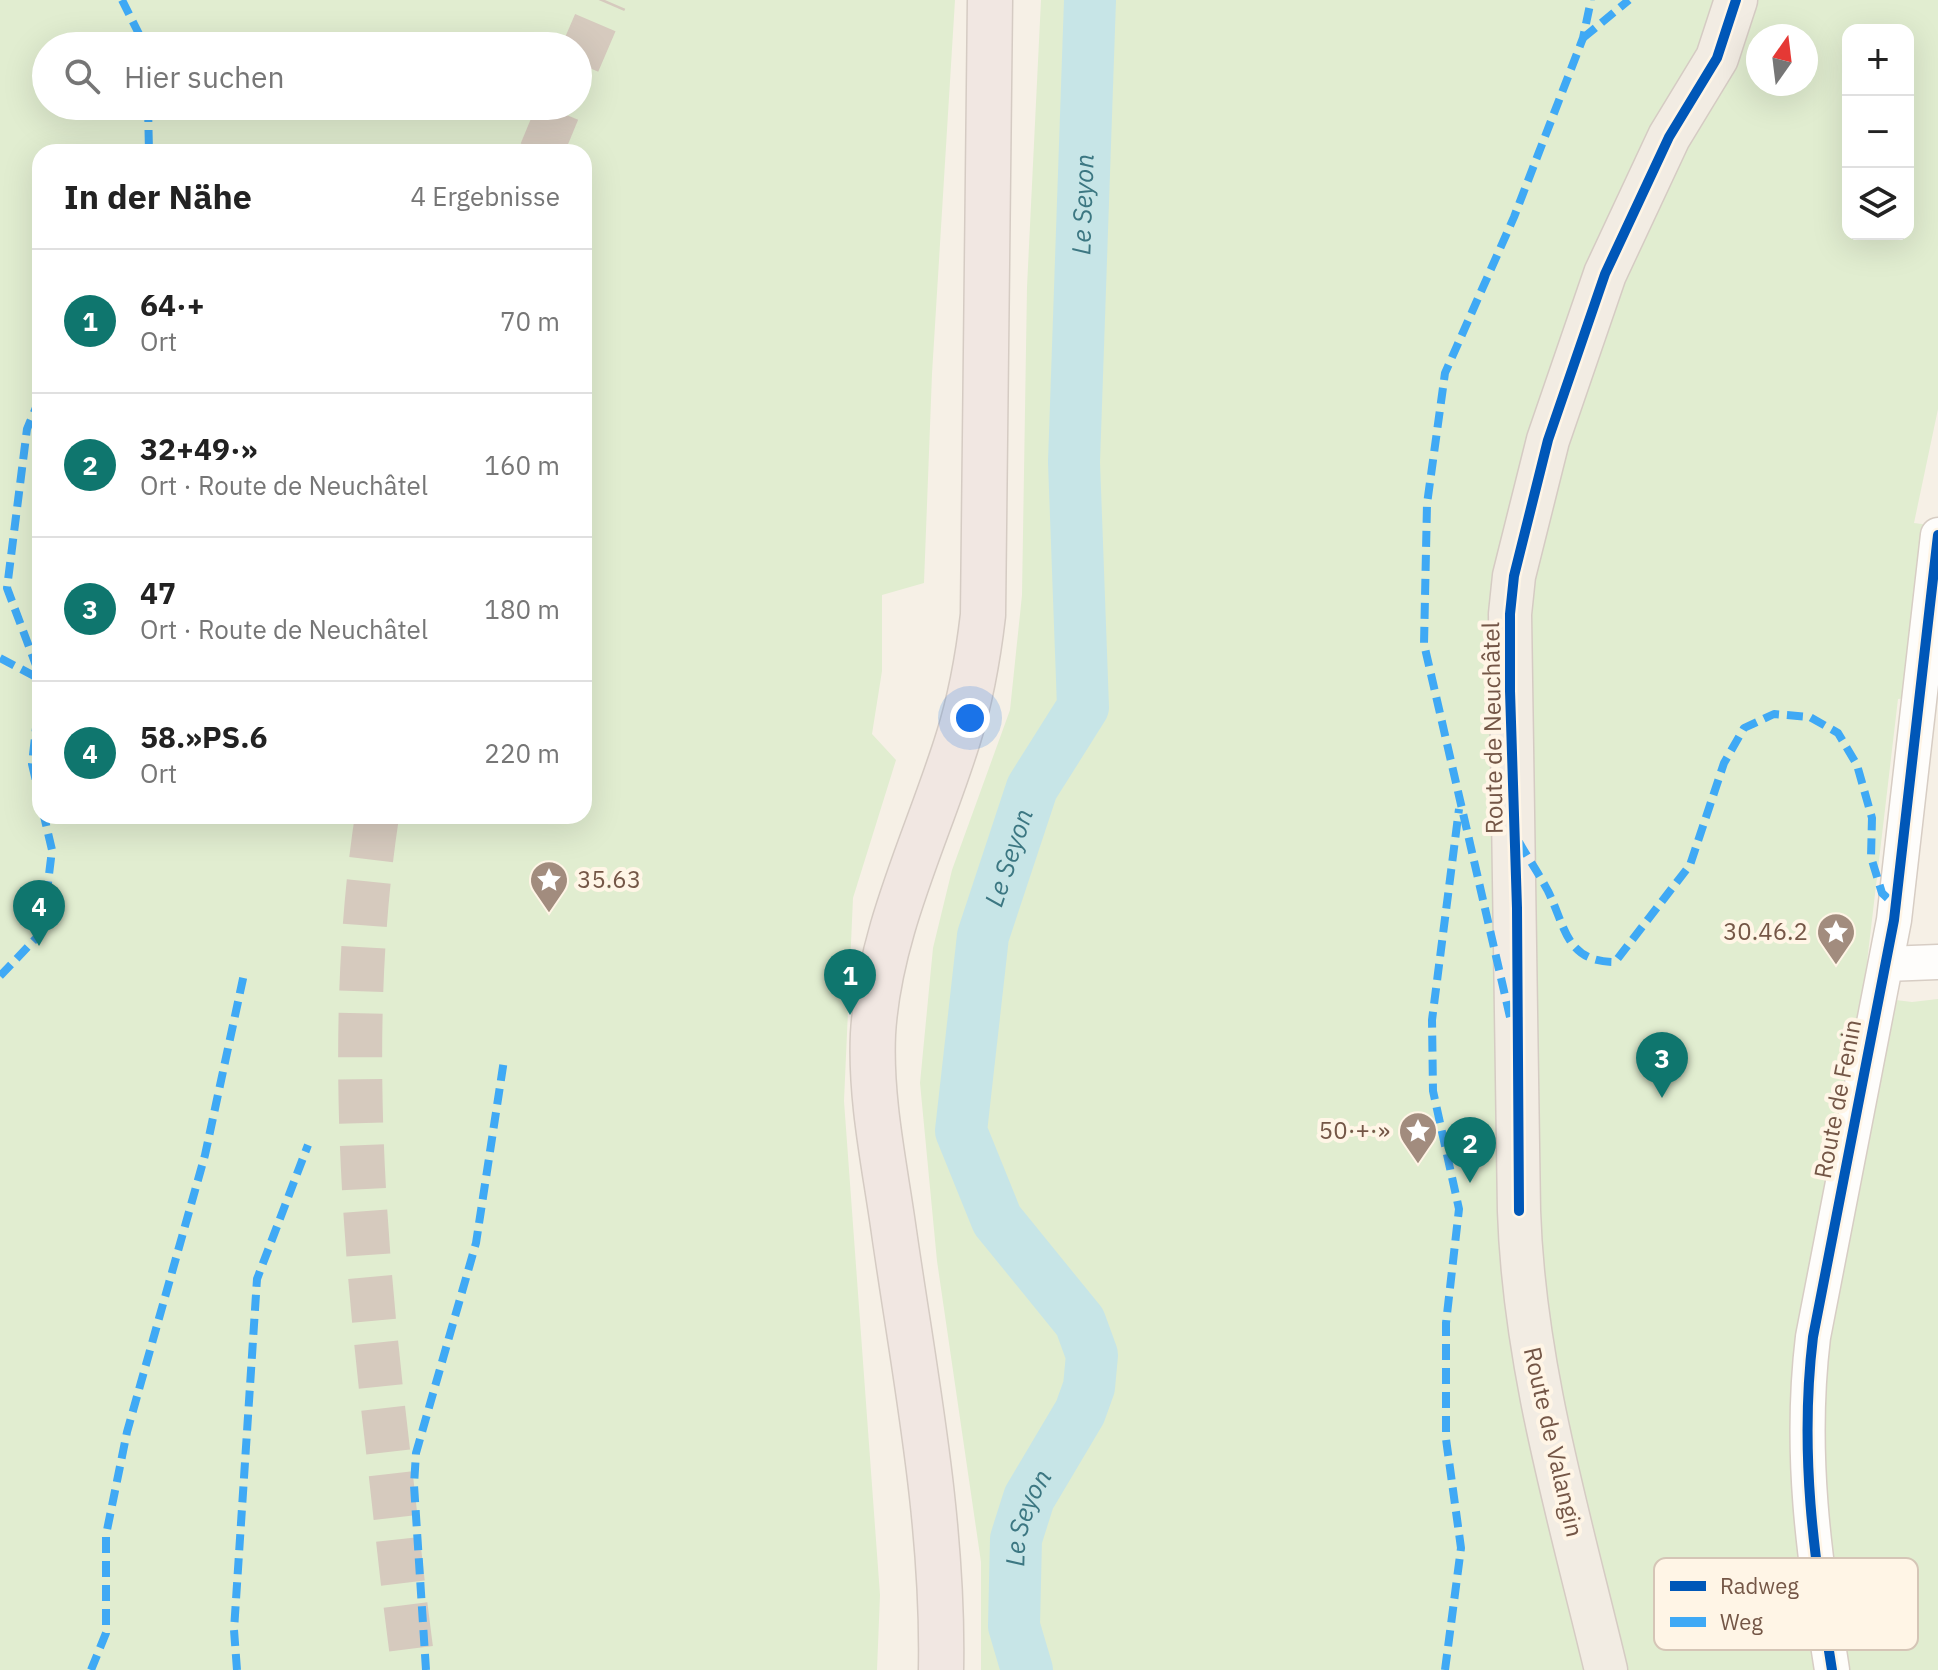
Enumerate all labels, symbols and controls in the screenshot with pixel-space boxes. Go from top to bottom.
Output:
north arrow [1746,24,1818,96]
map controls [1842,24,1914,240]
button: + [1842,24,1914,96]
search box [32,32,592,120]
icon: search [60,54,104,98]
text: Hier suchen [124,57,285,96]
button: − [1842,96,1914,168]
water label: Le Seyon [1063,153,1101,256]
button: layers [1842,168,1914,240]
text: In der Nähe [64,174,252,218]
text: 4 Ergebnisse [411,179,560,213]
text: 64·+ [140,285,205,324]
text: 1 [82,304,98,338]
text: 70 m [500,304,560,338]
text: Ort [140,324,177,358]
text: 32+49·» [140,429,257,468]
text: 2 [82,448,98,482]
text: 160 m [484,448,560,482]
text: Ort · Route de Neuchâtel [140,468,428,502]
text: 47 [140,573,176,612]
text: 3 [82,592,98,626]
text: 180 m [484,592,560,626]
text: Ort · Route de Neuchâtel [140,612,428,646]
street label: Route de Neuchâtel [1474,622,1510,834]
your location [950,698,990,738]
text: 58.»PS.6 [140,717,267,756]
text: 4 [82,736,98,770]
text: 220 m [484,736,560,770]
text: Ort [140,756,177,790]
water label: Le Seyon [976,804,1040,911]
place icon: 35.63 [528,859,570,914]
place label: 35.63 [577,863,641,895]
pin: 4 [13,880,65,946]
place icon: 30.46.2 [1815,911,1857,966]
place label: 30.46.2 [1723,915,1808,947]
pin: 1 [824,949,876,1015]
street label: Route de Fenin [1806,1017,1868,1181]
pin: 3 [1636,1032,1688,1098]
place icon: 50·+·» [1397,1110,1439,1165]
place label: 50·+·» [1319,1114,1390,1146]
pin: 2 [1444,1117,1496,1183]
street label: Route de Valangin [1517,1344,1591,1540]
water label: Le Seyon [997,1462,1058,1567]
legend [1654,1558,1918,1650]
text: Radweg [1720,1571,1799,1600]
text: Weg [1720,1607,1763,1636]

